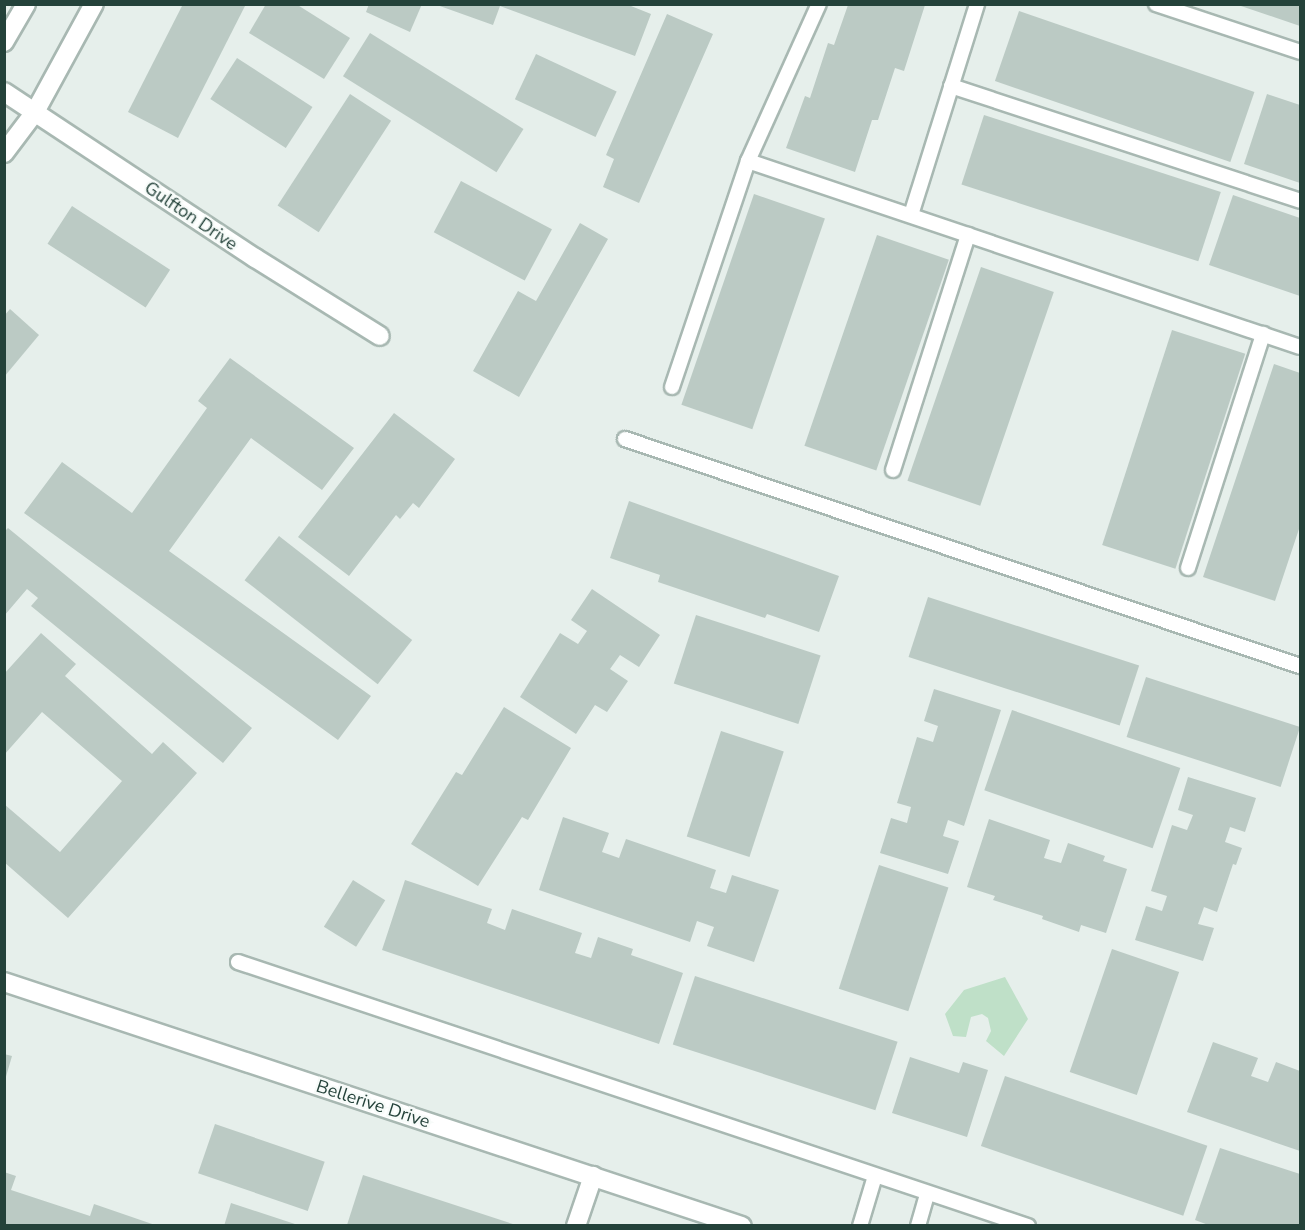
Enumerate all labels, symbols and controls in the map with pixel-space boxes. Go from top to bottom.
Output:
street label: Gulfton Drive [140,177,242,255]
street label: Bellerive Drive [313,1075,433,1133]

